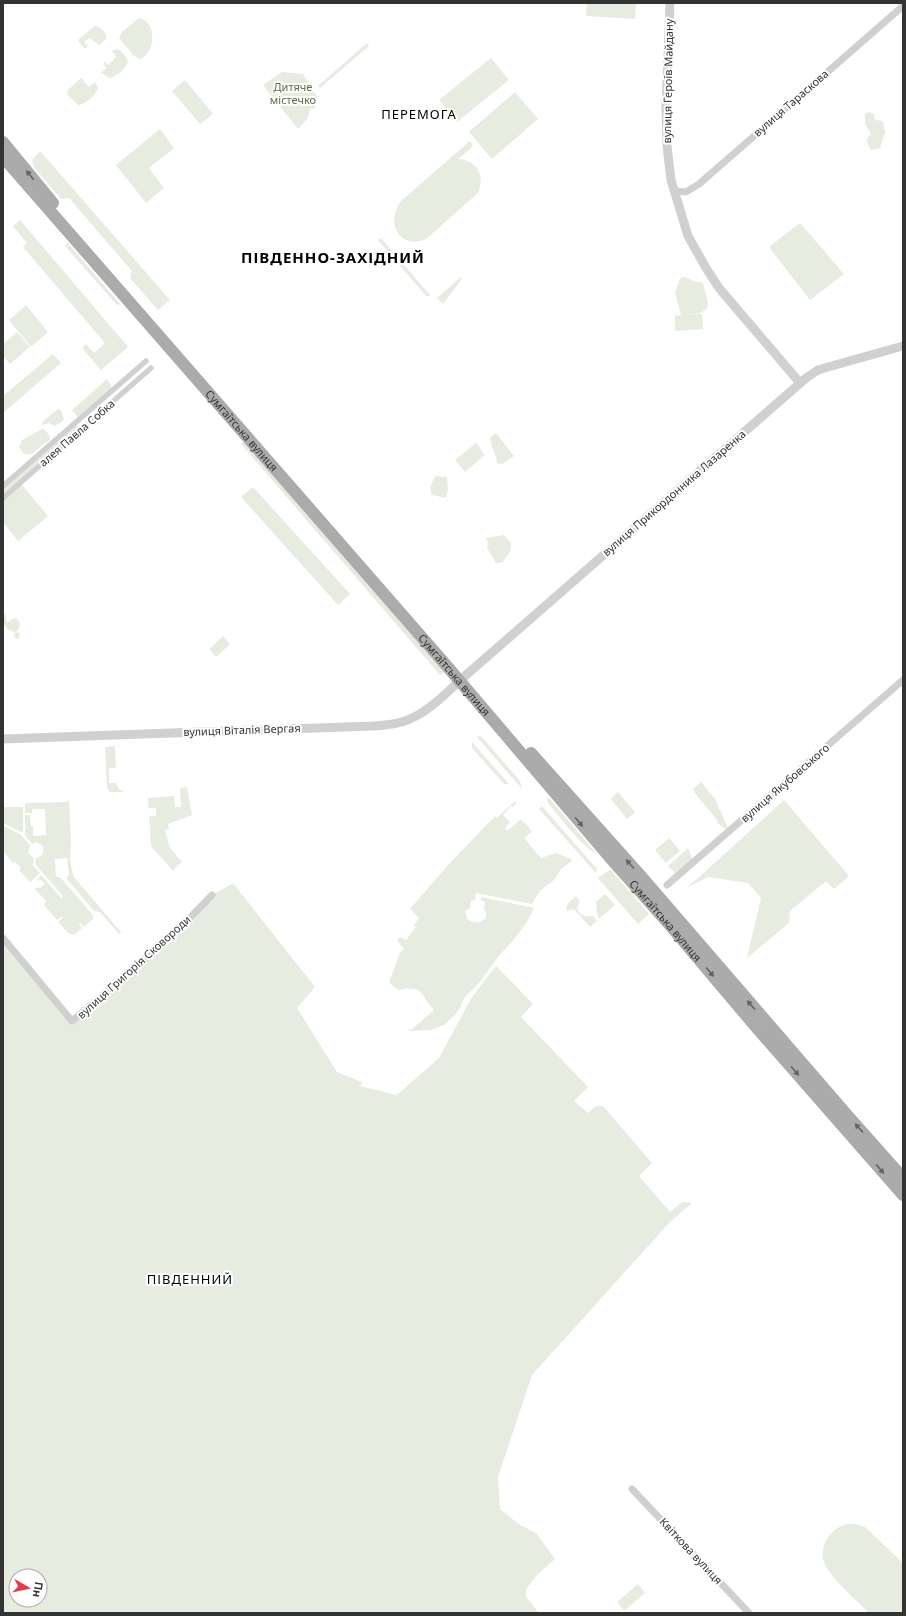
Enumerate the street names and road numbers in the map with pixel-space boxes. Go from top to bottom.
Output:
street label: вулиця Героїв Майдану [659,18,676,144]
street label: вулиця Тараскова [750,66,831,139]
street label: Сумгаїтська вулиця [202,386,282,474]
street label: алея Павла Собка [36,396,118,470]
street label: вулиця Прикордонника Лазаренка [599,426,749,559]
street label: Сумгаїтська вулиця [415,630,494,719]
street label: вулиця Віталія Вергая [183,720,301,739]
street label: вулиця Якубовського [737,740,832,825]
street label: Сумгаїтська вулиця [626,876,705,964]
street label: вулиця Григорія Сковороди [74,912,194,1022]
street label: Квіткова вулиця [657,1514,726,1587]

